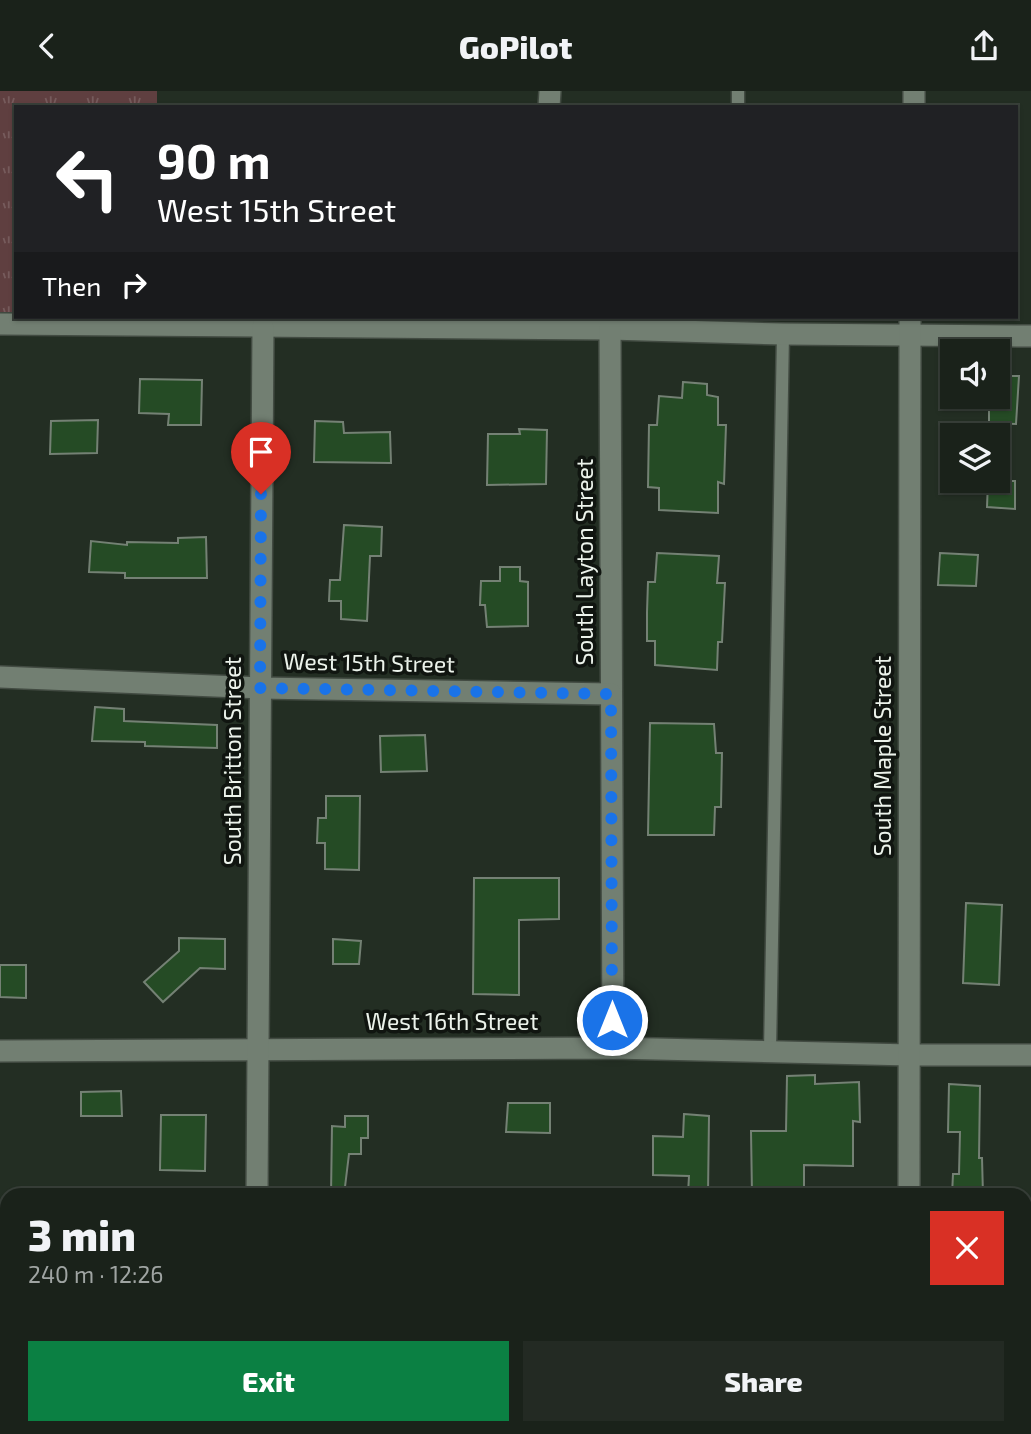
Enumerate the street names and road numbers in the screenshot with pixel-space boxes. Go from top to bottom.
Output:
street label: South Layton Street [570,458,598,666]
street label: West 15th Street [283,647,455,678]
street label: South Maple Street [868,655,896,856]
street label: South Britton Street [218,657,246,865]
street label: West 16th Street [366,1007,539,1035]

